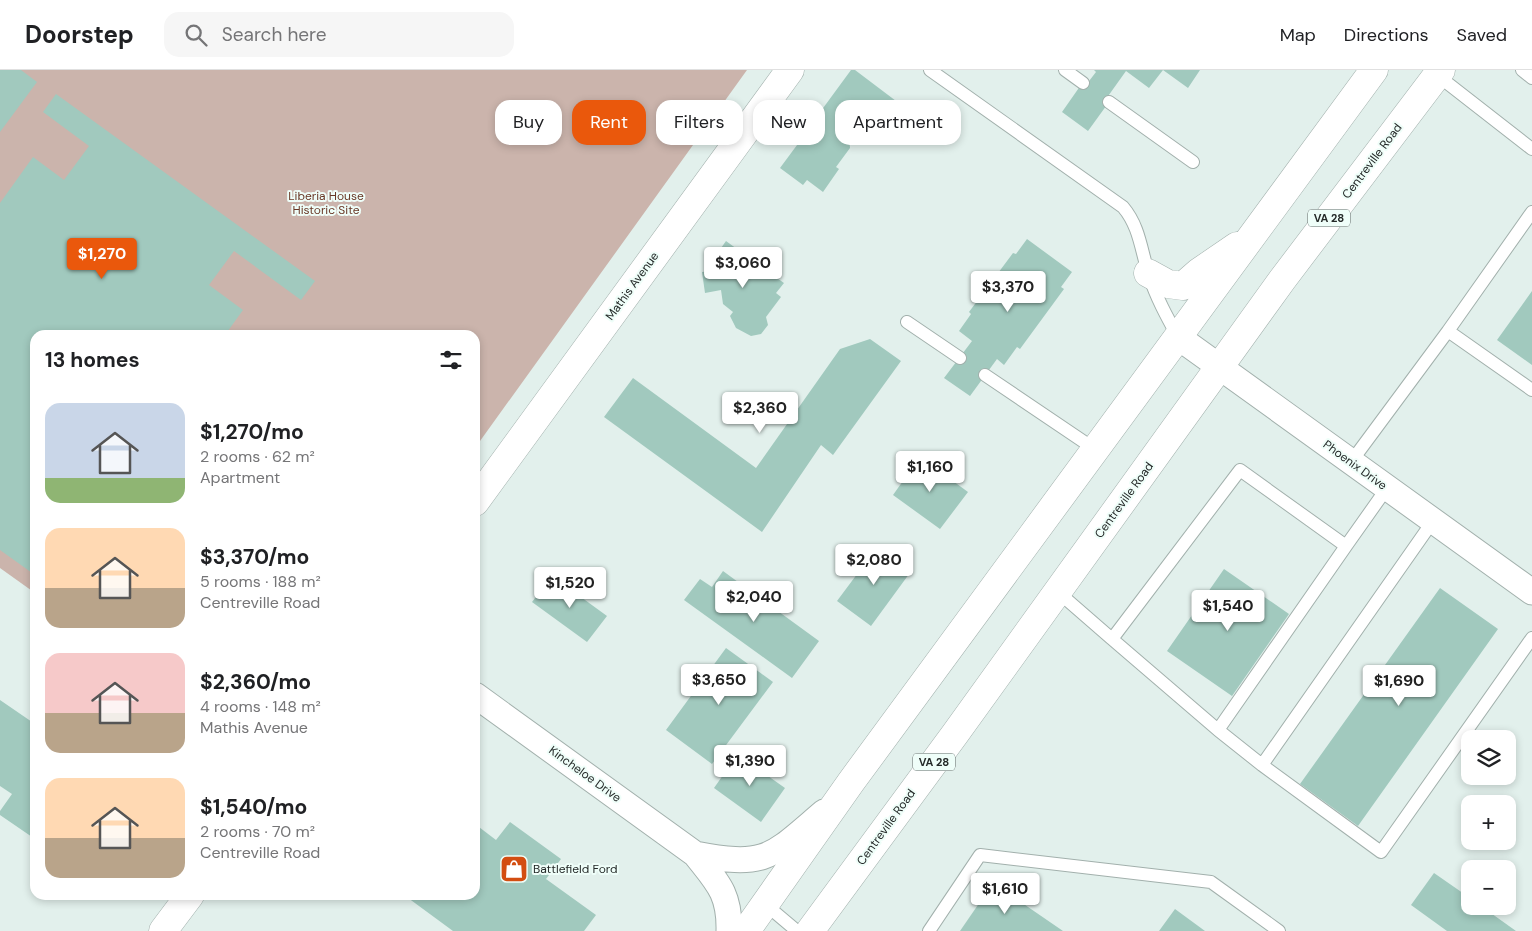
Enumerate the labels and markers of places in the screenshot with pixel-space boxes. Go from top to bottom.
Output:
pin: $1,270 [61,238,143,280]
pin: $3,060 [702,246,784,289]
pin: $3,370 [967,270,1049,313]
pin: $2,360 [719,392,801,434]
pin: $1,160 [889,450,971,493]
pin: $2,080 [833,544,915,586]
pin: $1,520 [529,566,611,609]
pin: $2,040 [713,580,795,623]
pin: $1,540 [1187,590,1269,632]
pin: $3,650 [678,664,760,706]
pin: $1,690 [1358,664,1440,707]
pin: $1,390 [709,744,791,787]
shop icon: Battlefield Ford [499,854,529,884]
place label: Battlefield Ford [533,861,617,877]
pin: $1,610 [964,872,1046,915]

